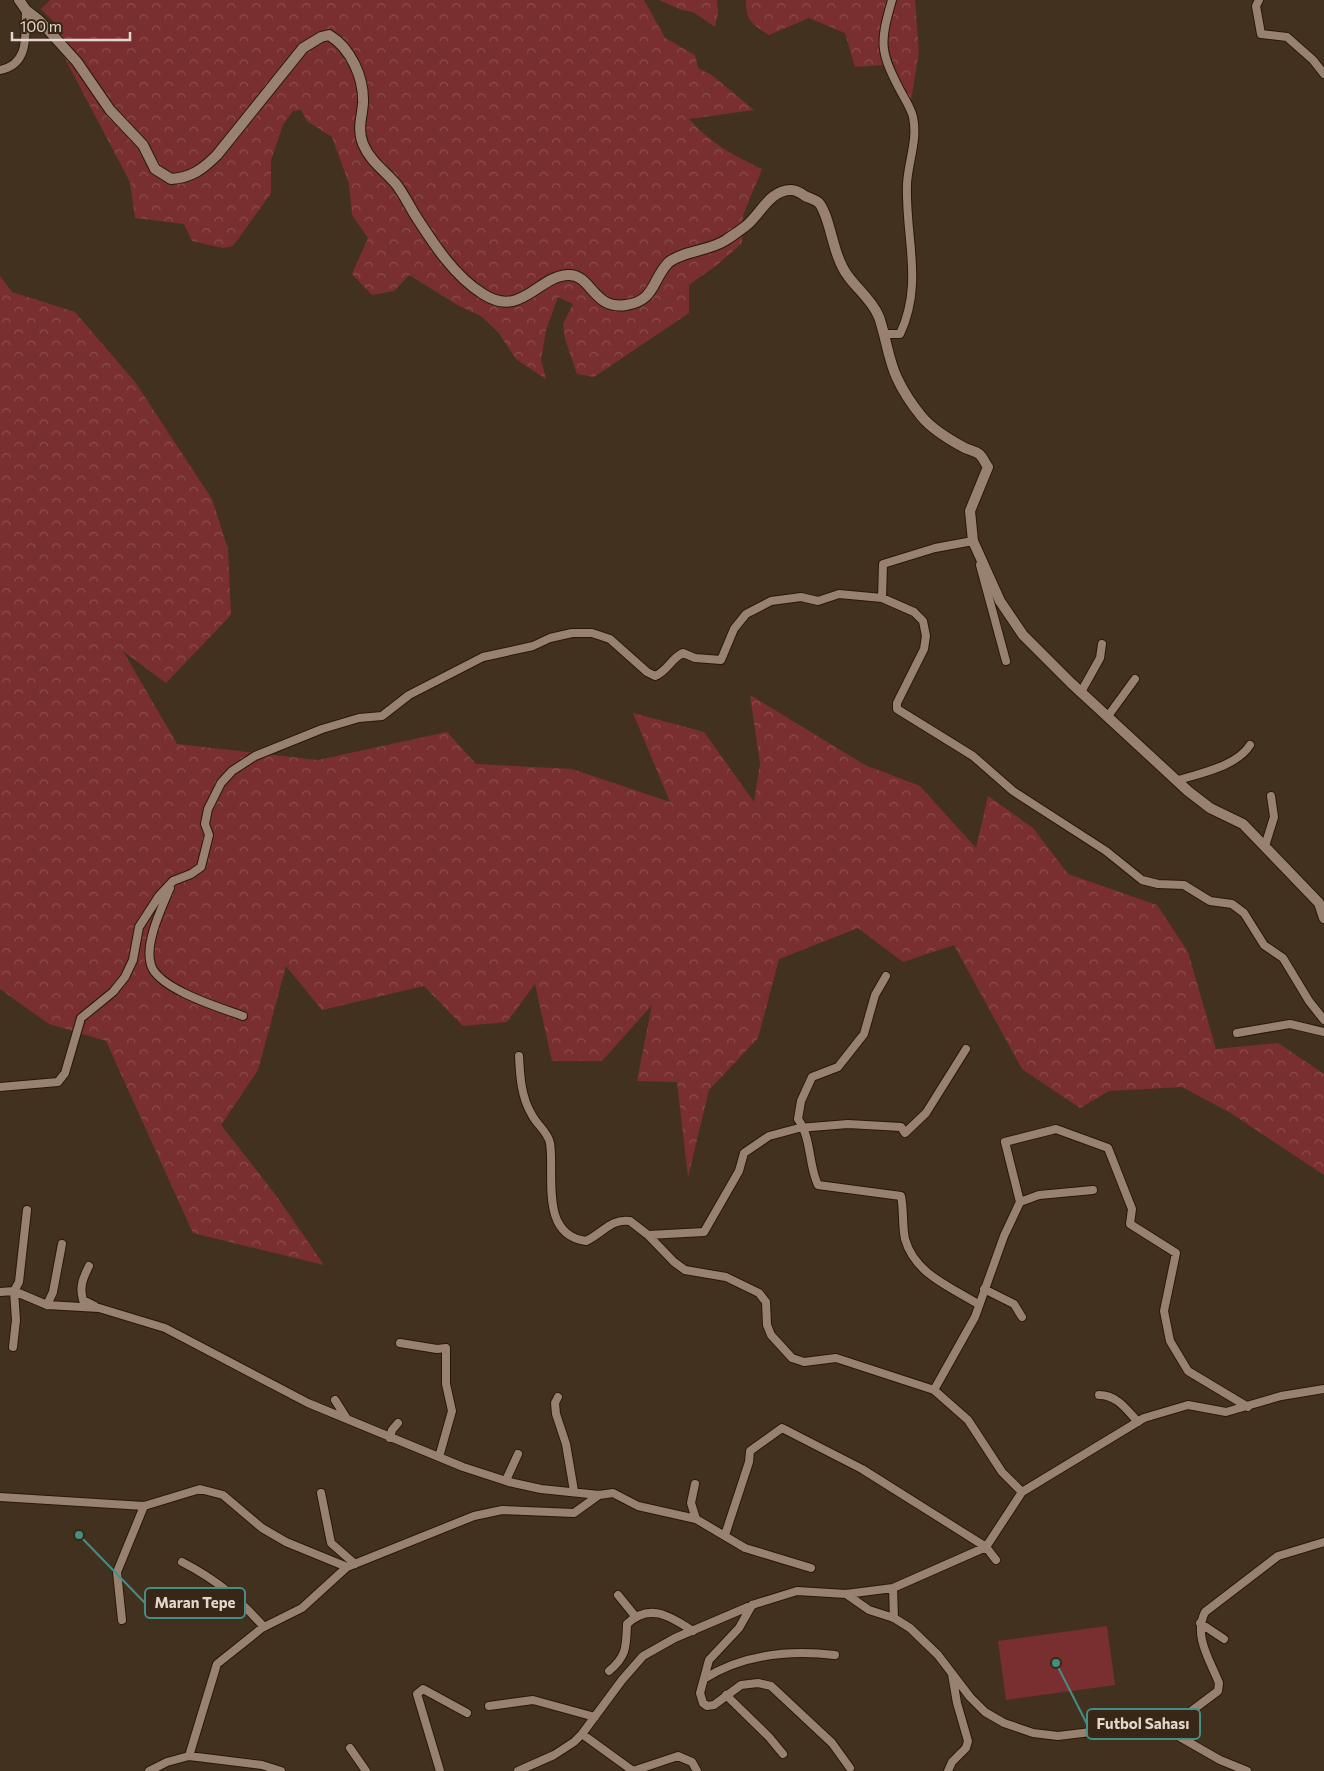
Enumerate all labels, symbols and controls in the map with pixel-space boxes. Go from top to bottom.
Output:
scale bar [12,10,130,42]
text: 100 m [20,17,62,35]
callout: Maran Tepe [145,1588,245,1618]
text: Maran Tepe [155,1593,236,1611]
callout: Futbol Sahası [1087,1709,1200,1739]
text: Futbol Sahası [1097,1714,1189,1732]

